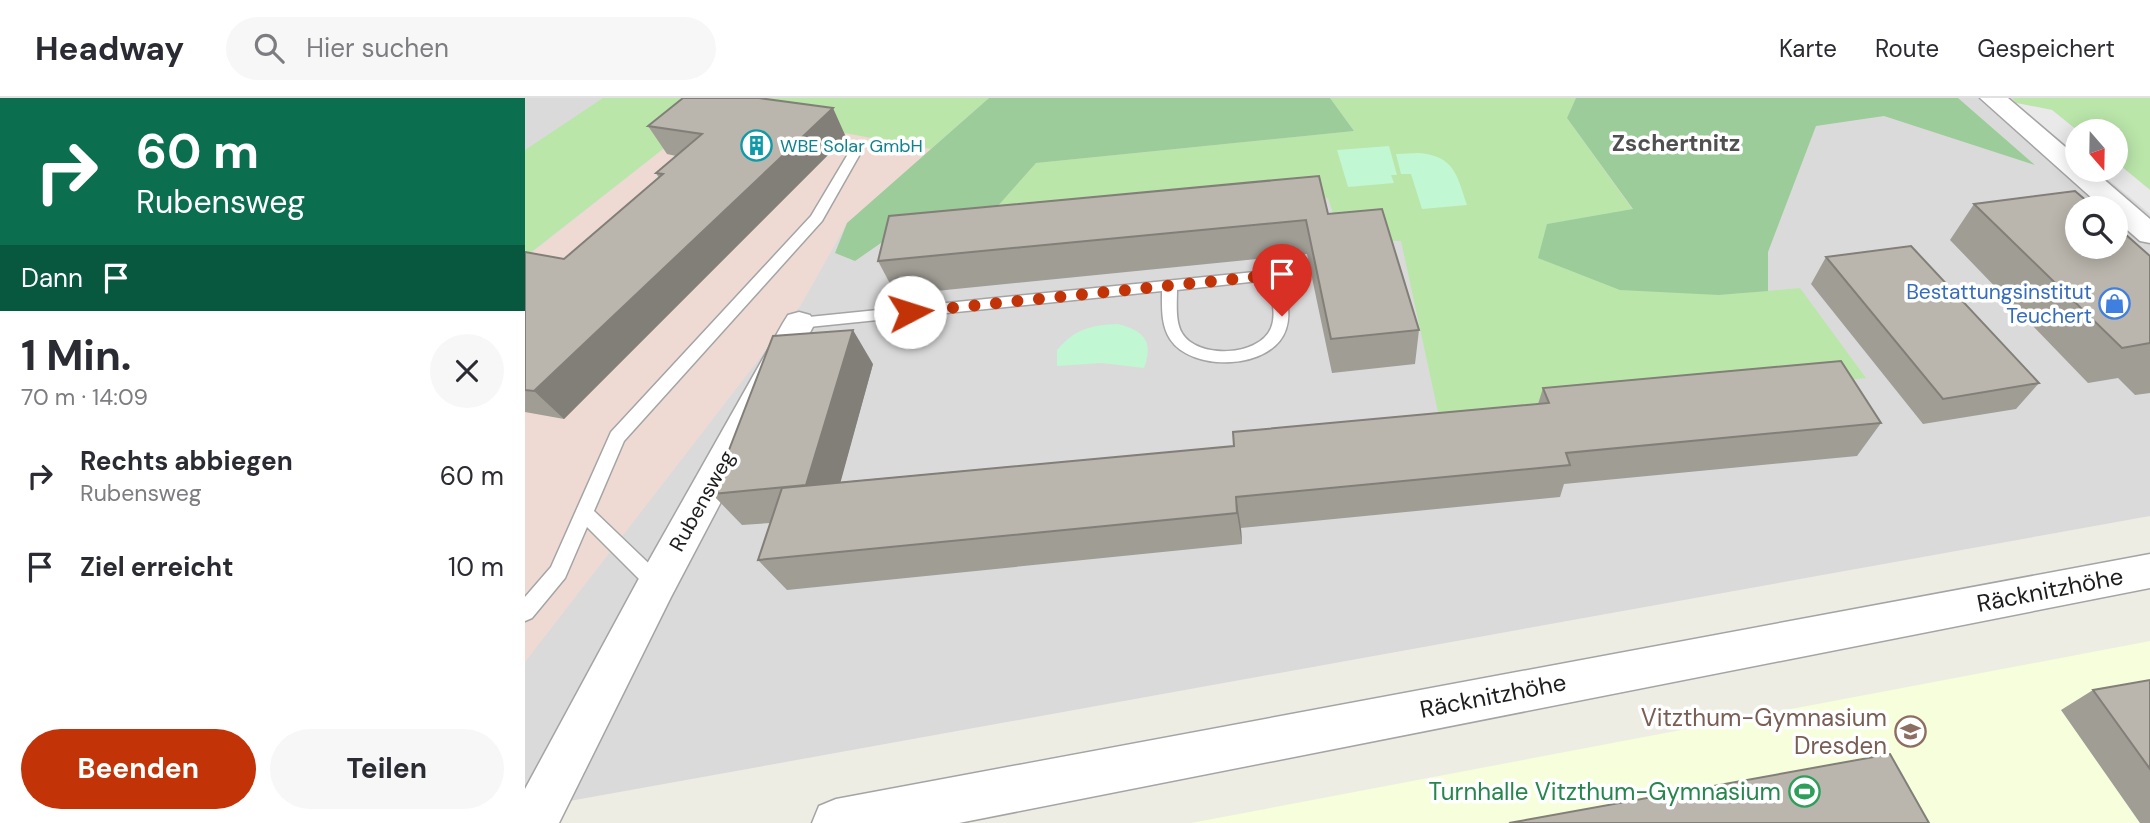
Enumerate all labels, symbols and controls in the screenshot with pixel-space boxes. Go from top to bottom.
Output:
search box [226,17,716,80]
text: Headway [35,27,184,70]
icon: search [250,29,288,67]
text: Hier suchen [306,31,449,65]
text: Karte [1779,33,1837,64]
text: Route [1875,33,1939,64]
text: Gespeichert [1977,33,2115,64]
text: 60 m [136,119,259,183]
north arrow [2065,119,2128,182]
map controls [2065,119,2128,259]
icon: right [21,126,112,217]
district label: Zschertnitz [1612,128,1740,158]
building icon: WBE Solar GmbH [740,129,774,163]
place label: WBE Solar GmbH [780,134,923,158]
text: Rubensweg [136,181,305,223]
button: search [2065,196,2128,259]
pin [1252,244,1312,316]
icon: arrive [1263,255,1301,293]
icon: arrive [97,259,135,297]
text: Dann [21,261,83,295]
position arrow [873,275,947,349]
place label: Bestattungsinstitut Teuchert [1906,278,2092,330]
shop icon: Bestattungsinstitut Teuchert [2098,287,2132,321]
text: 1 Min. [21,328,131,383]
button: close [430,334,504,408]
text: 70 m · 14:09 [21,382,148,412]
text: Rechts abbiegen [80,444,293,478]
street label: Rubensweg [663,445,741,556]
icon: right [21,457,59,495]
text: 60 m [440,459,504,493]
text: Rubensweg [80,478,202,508]
icon: arrive [21,548,59,586]
text: Ziel erreicht [80,550,233,584]
text: 10 m [448,550,504,584]
street label: Räcknitzhöhe [1974,560,2126,619]
street label: Räcknitzhöhe [1417,666,1569,725]
place label: Vitzthum-Gymnasium Dresden [1641,702,1887,761]
school or university icon: Vitzthum-Gymnasium Dresden [1893,715,1927,749]
button: Beenden [21,729,256,809]
button: Teilen [270,729,504,809]
sports icon: Turnhalle Vitzthum-Gymnasium [1787,775,1821,809]
place label: Turnhalle Vitzthum-Gymnasium [1429,776,1781,807]

